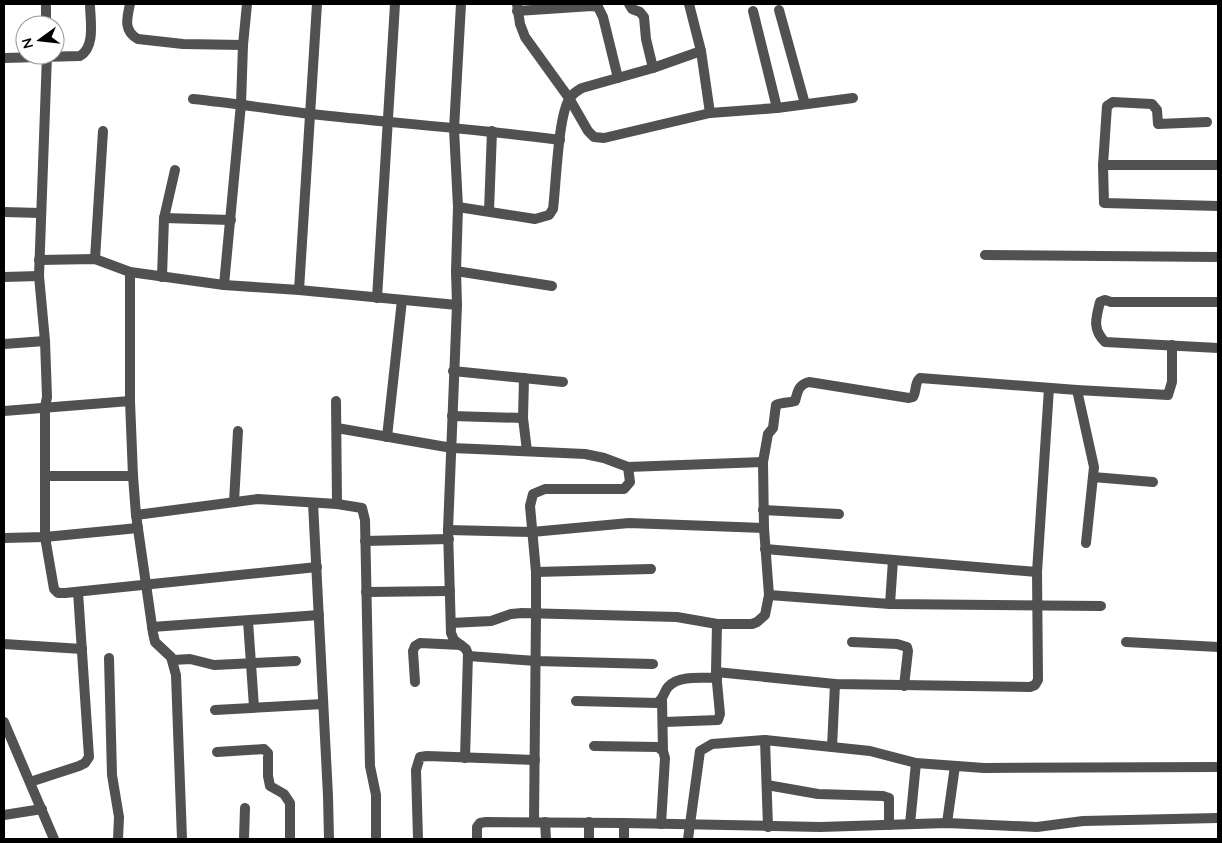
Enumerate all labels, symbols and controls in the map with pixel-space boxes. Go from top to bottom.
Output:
north arrow [15,15,65,65]
text: N [17,36,37,51]

